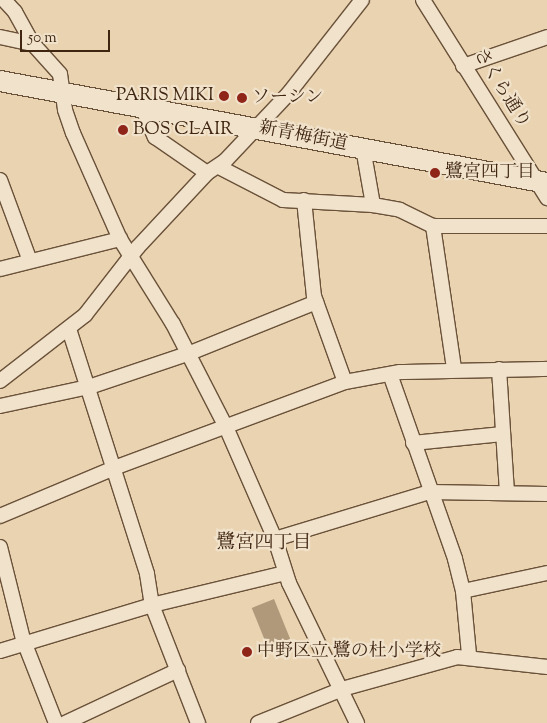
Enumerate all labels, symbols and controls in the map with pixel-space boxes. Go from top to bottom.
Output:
scale bar [22,20,112,52]
text: 50 m [28,28,57,49]
street label: さくら通り [468,45,534,133]
place label: PARIS MIKI [116,85,214,107]
place label: ソーシン [252,87,324,109]
marker: PARIS MIKI [218,90,230,102]
marker: ソーシン [236,92,248,104]
street label: 新青梅街道 [257,118,349,156]
place label: BOS CLAIR [133,119,233,141]
marker: BOS CLAIR [117,124,129,136]
place label: 鷺宮四丁目 [445,162,535,184]
marker: 鷺宮四丁目 [429,167,441,179]
district label: 鷺宮四丁目 [217,533,311,555]
place label: 中野区立 鷺の杜小学校 [257,641,441,663]
marker: 中野区立 鷺の杜小学校 [241,646,253,658]

